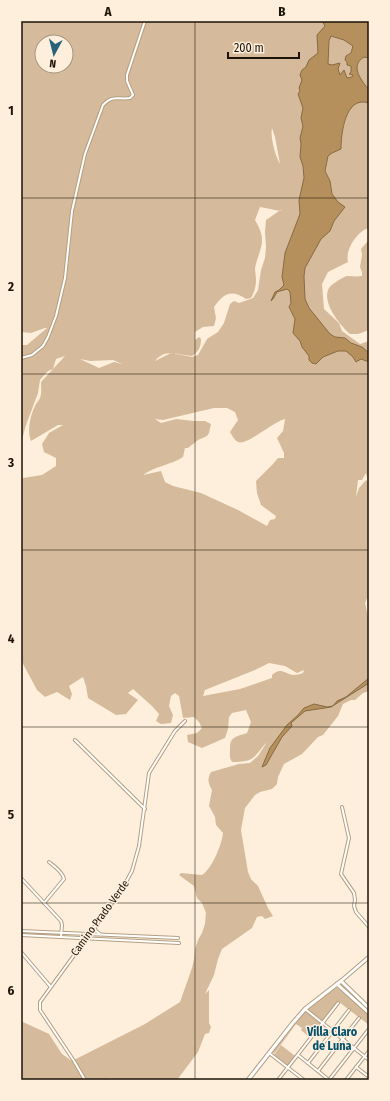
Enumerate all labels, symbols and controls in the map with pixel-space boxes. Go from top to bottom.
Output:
text: A [103,4,112,19]
text: B [278,4,286,19]
north arrow [34,34,74,74]
scale bar [228,34,299,60]
text: 200 m [234,41,264,55]
text: N [49,57,57,70]
text: 1 [8,103,14,118]
text: 2 [7,279,14,294]
text: 3 [7,455,14,470]
text: 4 [8,631,15,646]
text: 5 [8,807,14,822]
street label: Camino Prado Verde [68,878,132,958]
text: 6 [8,983,15,998]
district label: Villa Claro de Luna [306,1025,358,1053]

